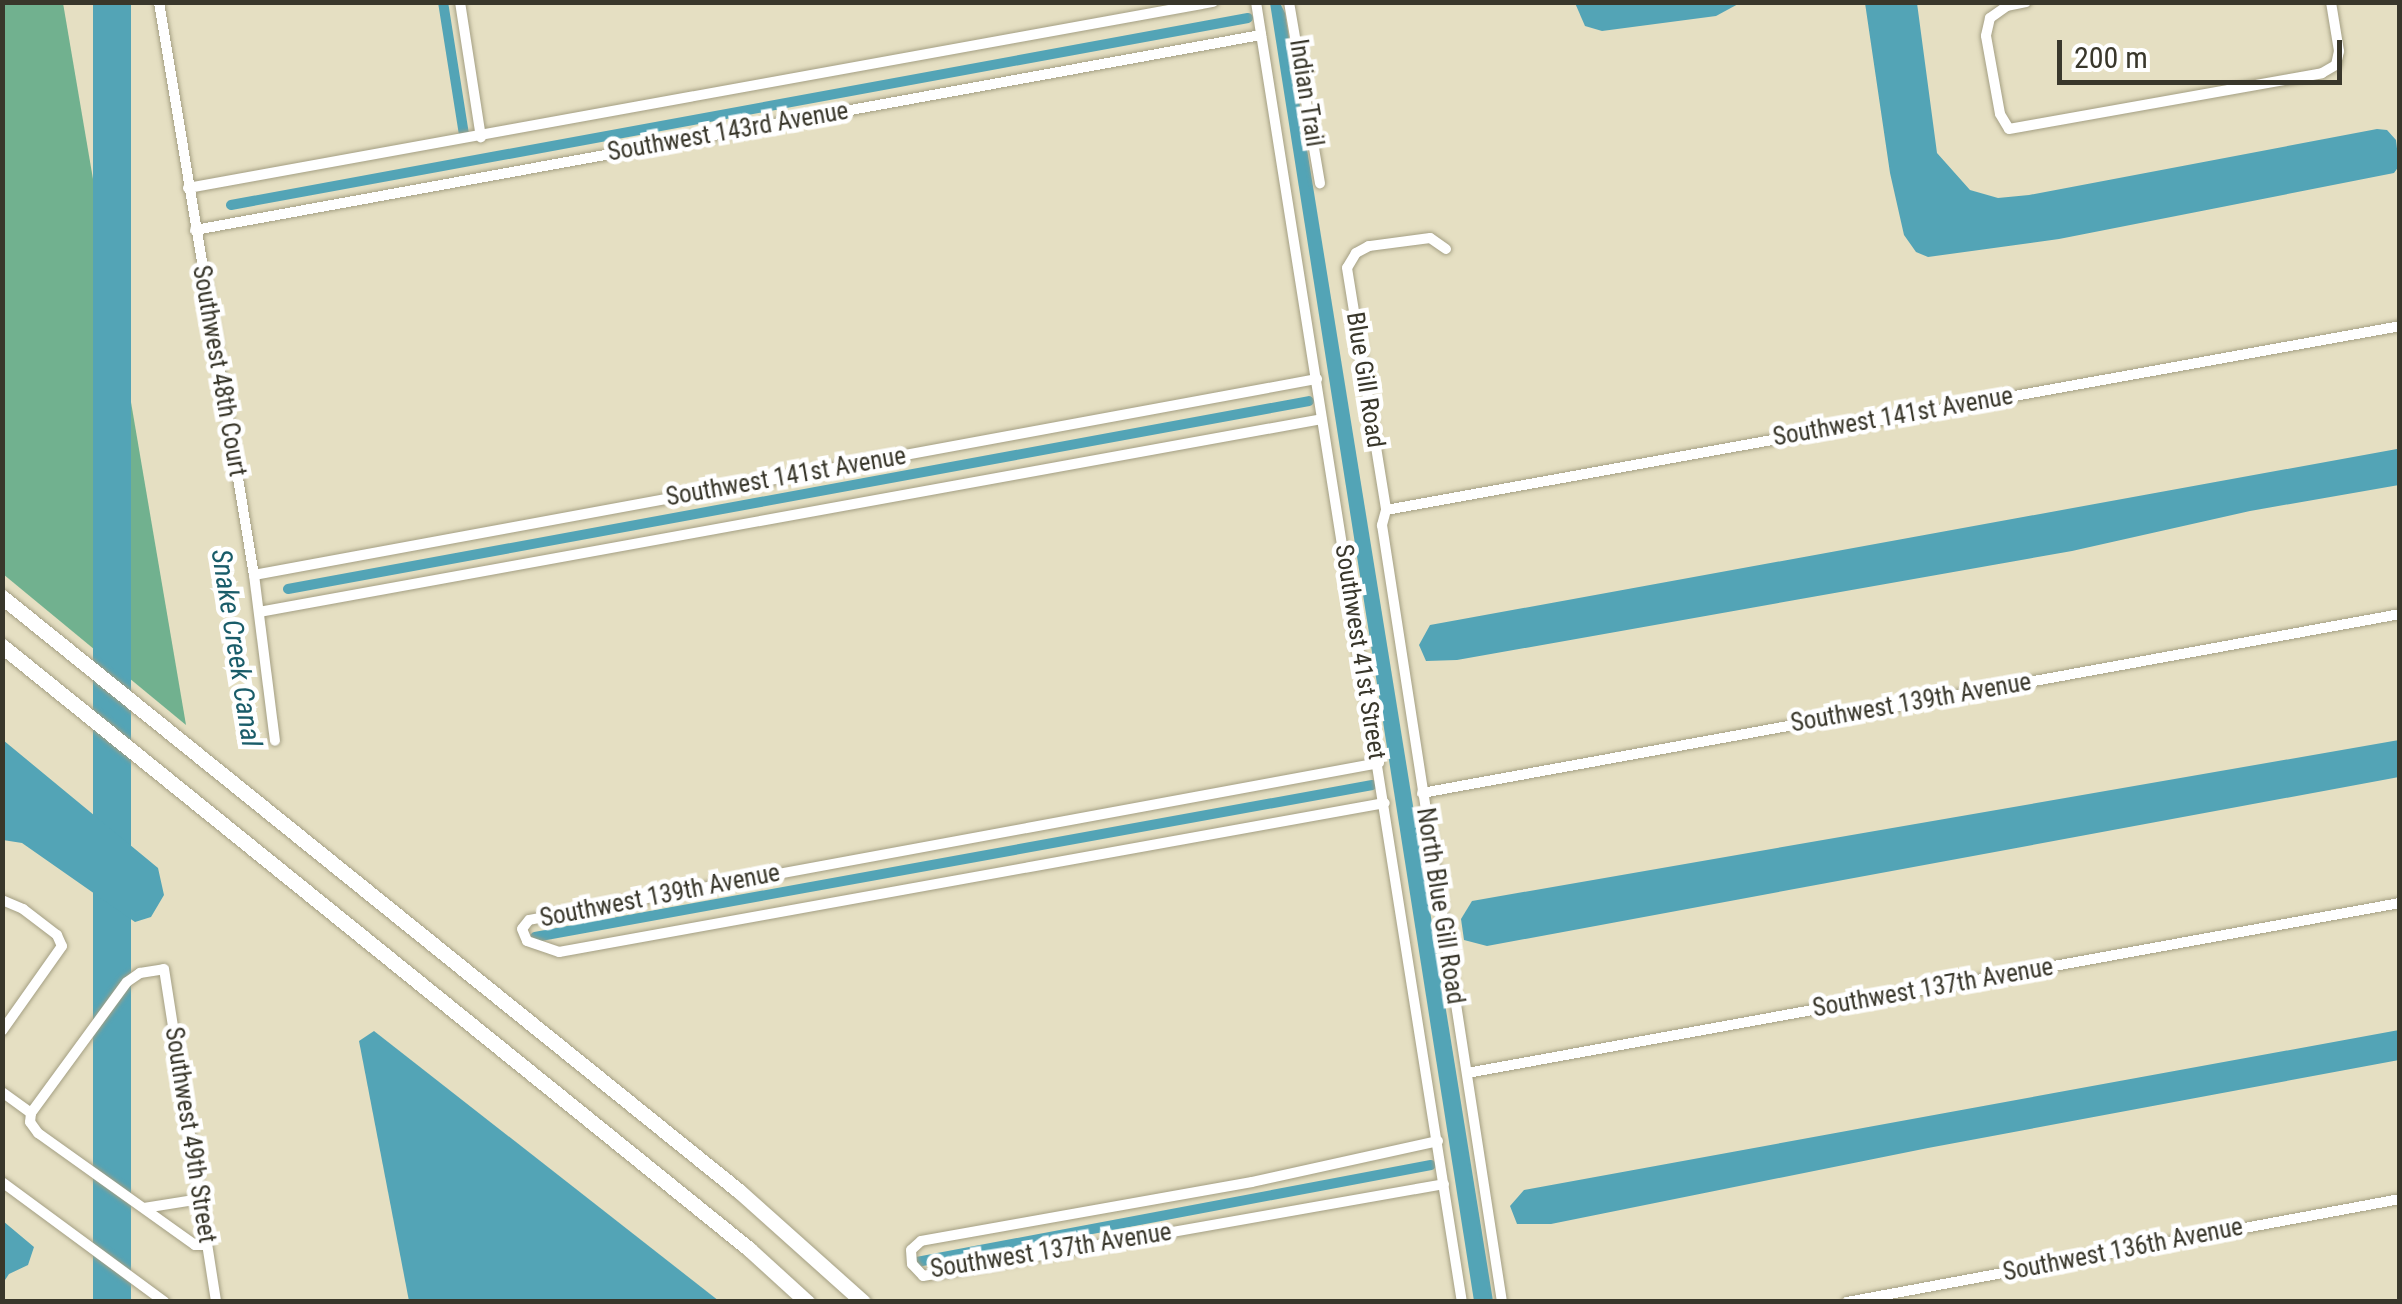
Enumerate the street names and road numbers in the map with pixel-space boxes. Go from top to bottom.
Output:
street label: Indian Trail [1283,37,1329,149]
street label: Southwest 143rd Avenue [605,96,851,168]
street label: Southwest 48th Court [186,263,252,479]
street label: Blue Gill Road [1339,310,1391,450]
street label: Southwest 141st Avenue [1771,381,2015,453]
street label: Southwest 141st Avenue [664,441,908,513]
street label: Southwest 41st Street [1328,542,1392,762]
street label: Southwest 139th Avenue [1788,667,2034,739]
street label: North Blue Gill Road [1410,806,1470,1006]
street label: Southwest 139th Avenue [537,858,783,934]
street label: Southwest 137th Avenue [1810,952,2056,1024]
street label: Southwest 49th Street [158,1025,222,1245]
street label: Southwest 136th Avenue [2000,1212,2246,1288]
street label: Southwest 137th Avenue [928,1217,1174,1285]

